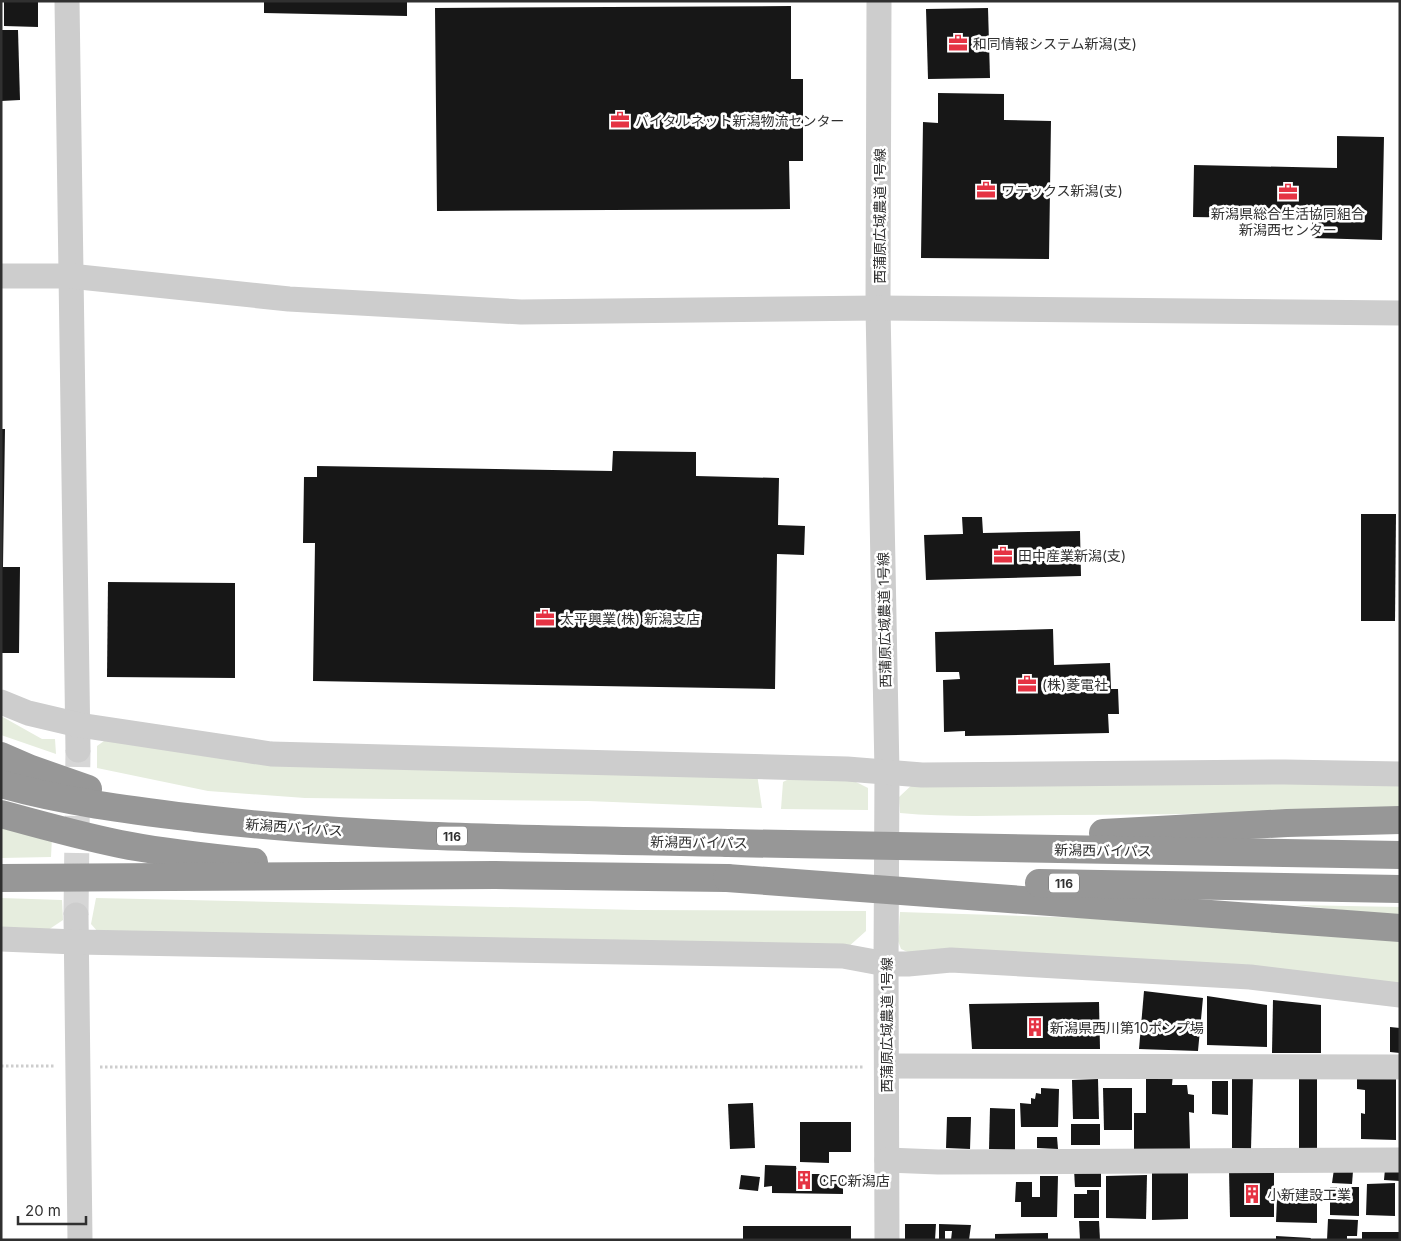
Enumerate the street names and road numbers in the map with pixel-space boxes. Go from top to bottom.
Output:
street label: 西蒲原広域農道 1号線 [871,148,888,284]
street label: 西蒲原広域農道 1号線 [874,552,894,688]
street label: 新潟西バイパス [245,815,343,839]
road number: 116 [437,826,467,846]
street label: 新潟西バイパス [650,833,748,851]
street label: 新潟西バイパス [1054,841,1152,859]
road number: 116 [1049,874,1079,892]
street label: 西蒲原広域農道 1号線 [878,957,895,1093]

